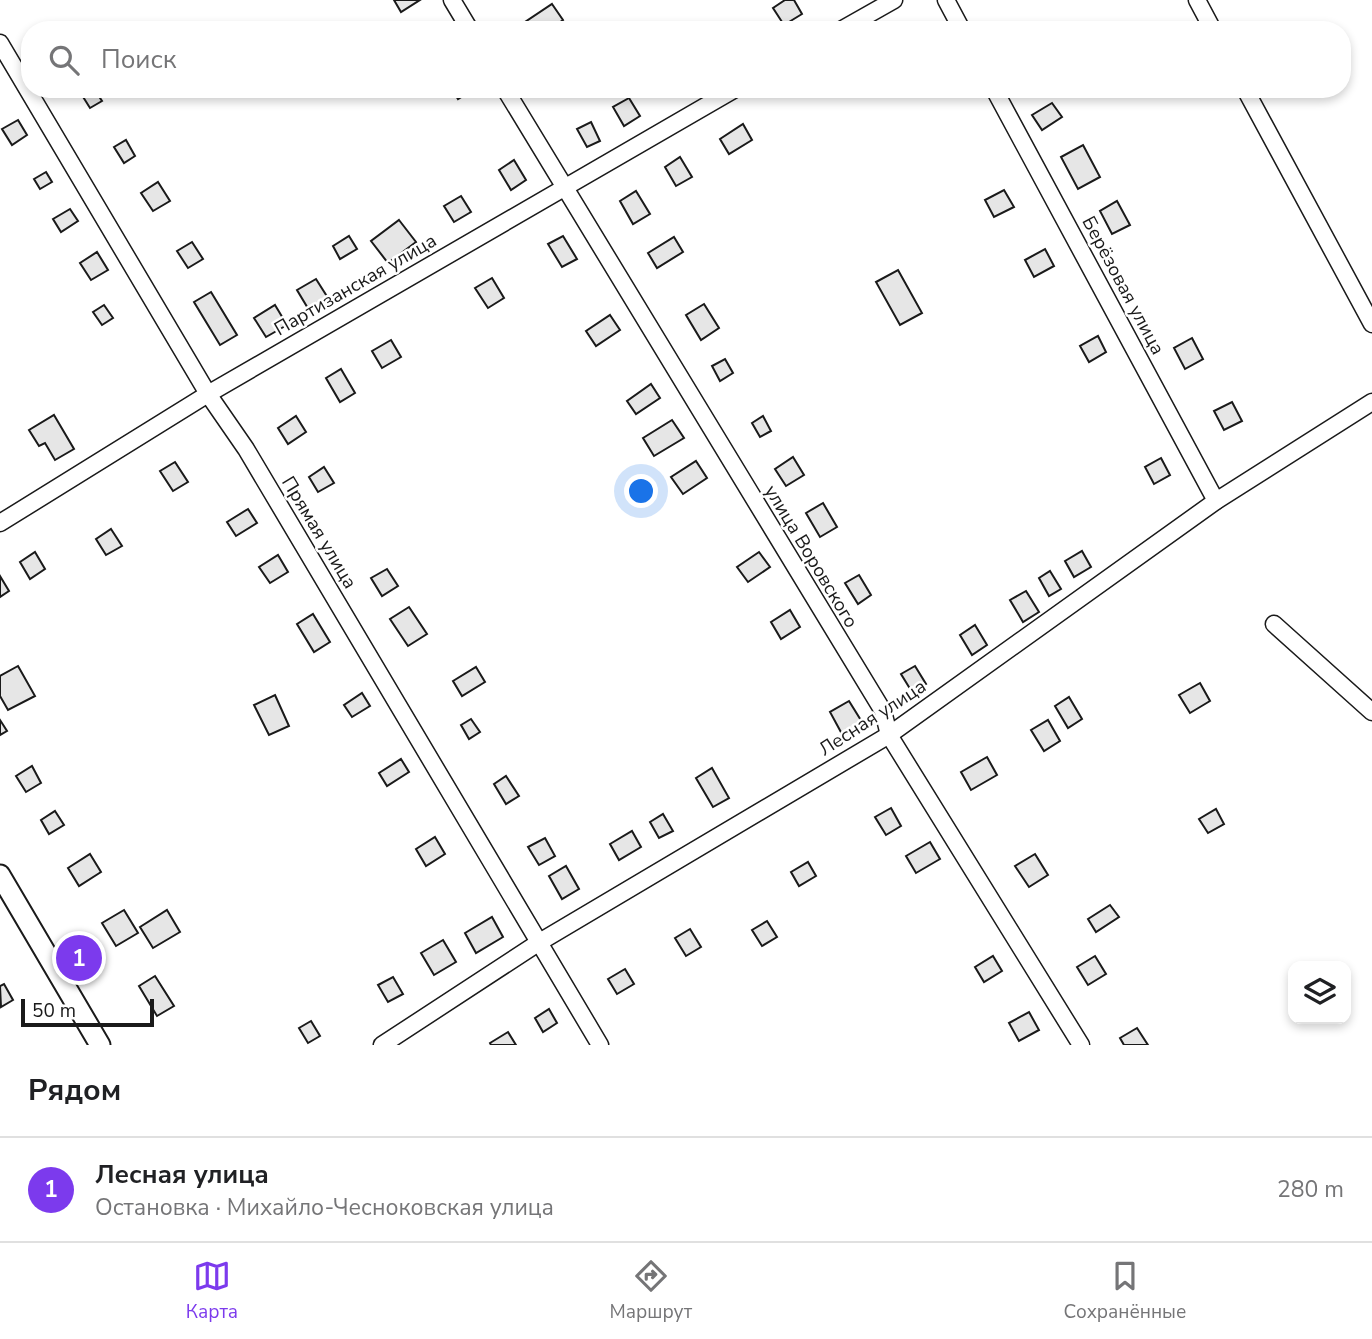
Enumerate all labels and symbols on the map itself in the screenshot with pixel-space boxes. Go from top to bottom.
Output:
street label: Берёзовая улица [1076,212,1171,359]
street label: Партизанская улица [270,228,441,342]
street label: Прямая улица [275,471,363,594]
your location [624,474,658,508]
street label: улица Воровского [758,480,864,633]
street label: Лесная улица [814,673,931,762]
pin: 1 [56,932,102,984]
scale bar [21,996,154,1028]

